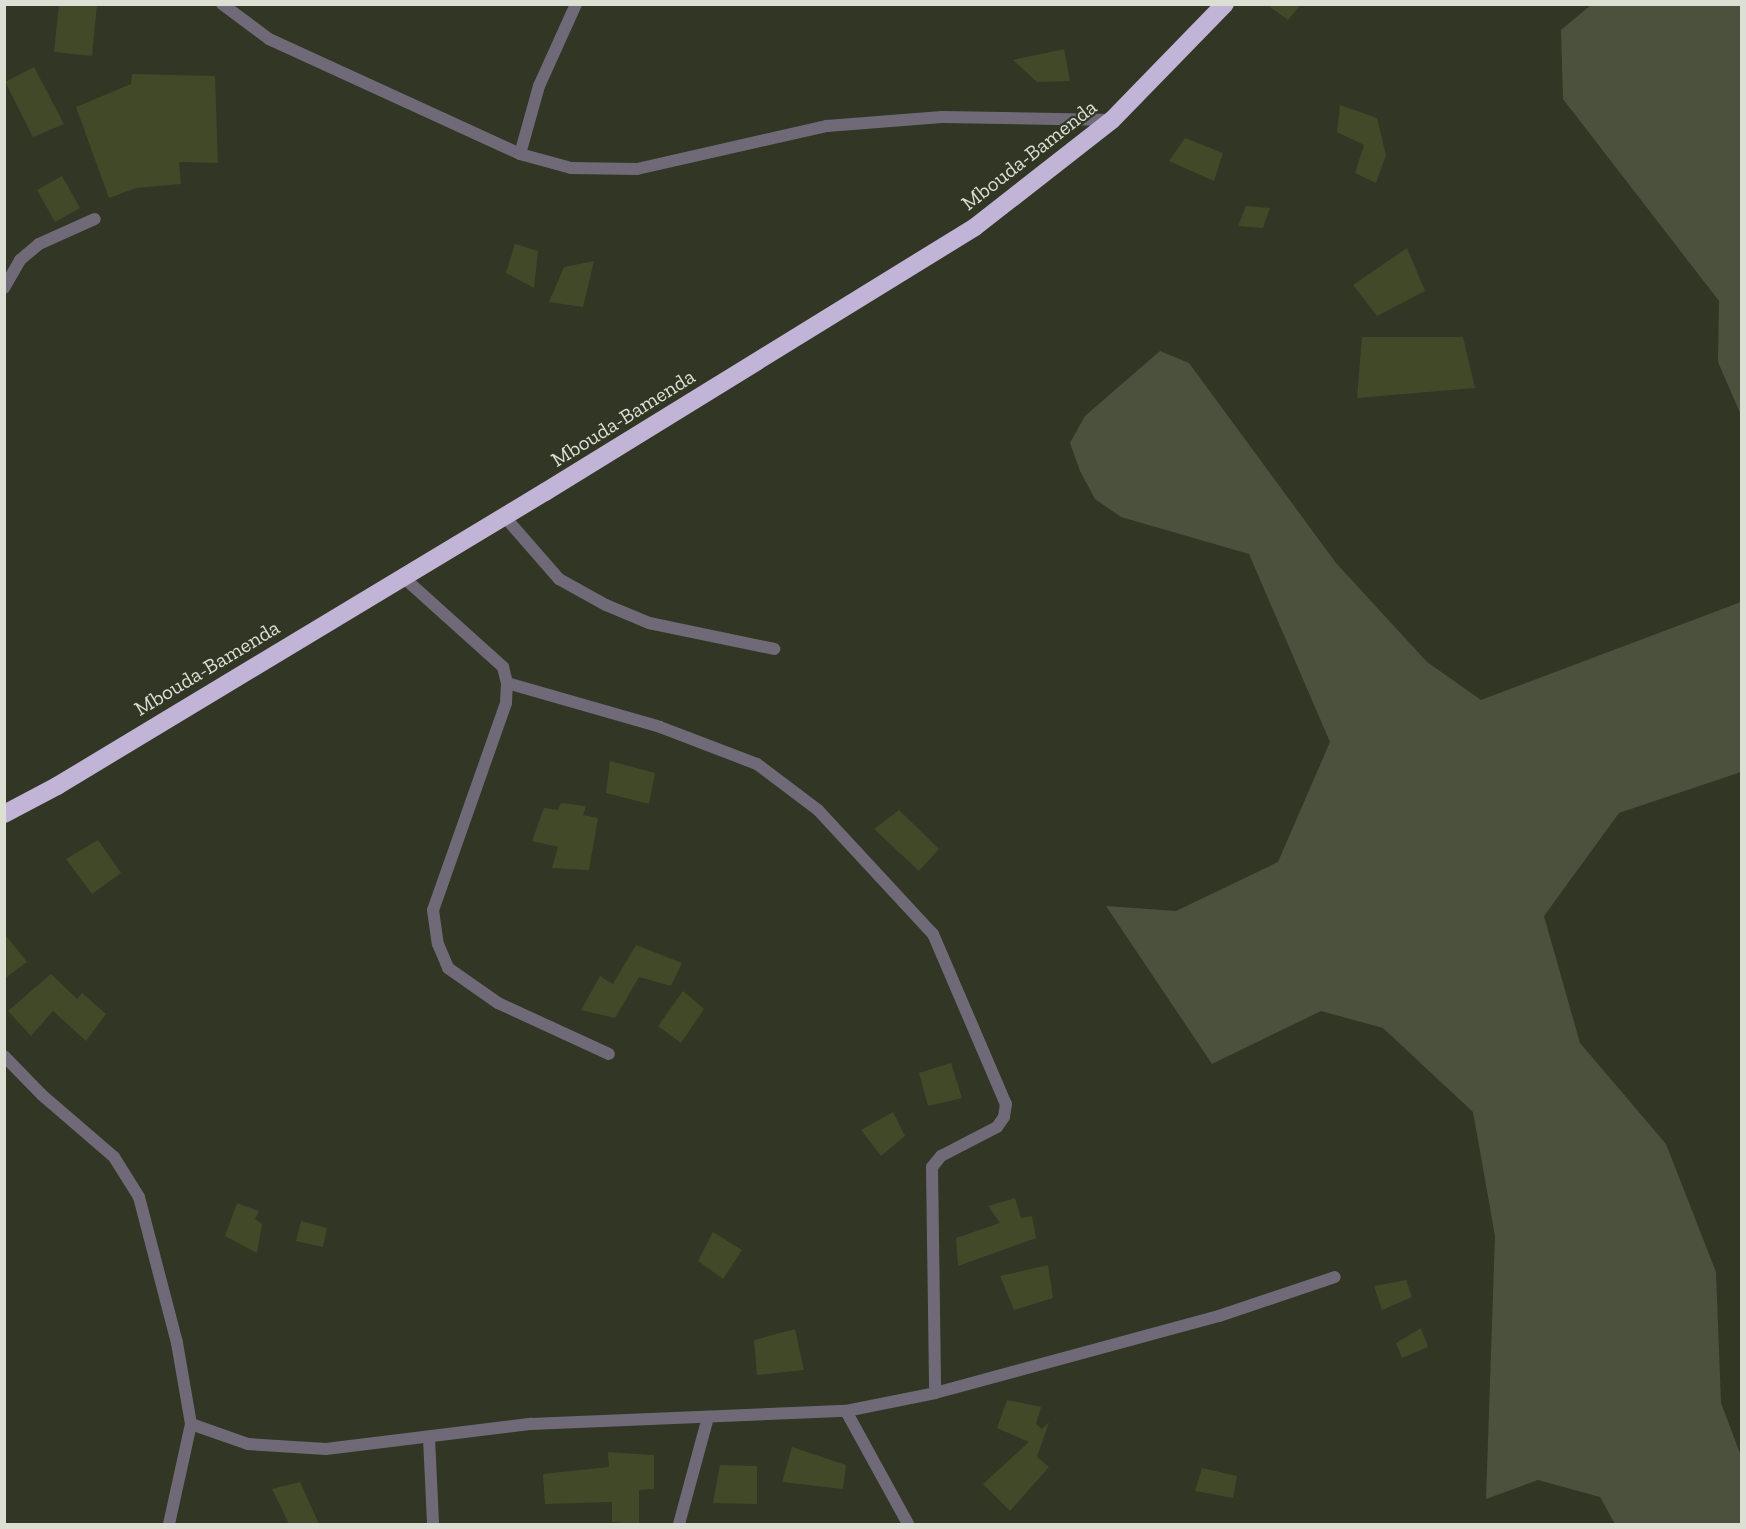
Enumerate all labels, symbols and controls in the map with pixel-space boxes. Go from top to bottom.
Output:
street label: Mbouda-Bamenda [956,94,1102,216]
street label: Mbouda-Bamenda [546,364,700,472]
street label: Mbouda-Bamenda [130,615,284,721]

